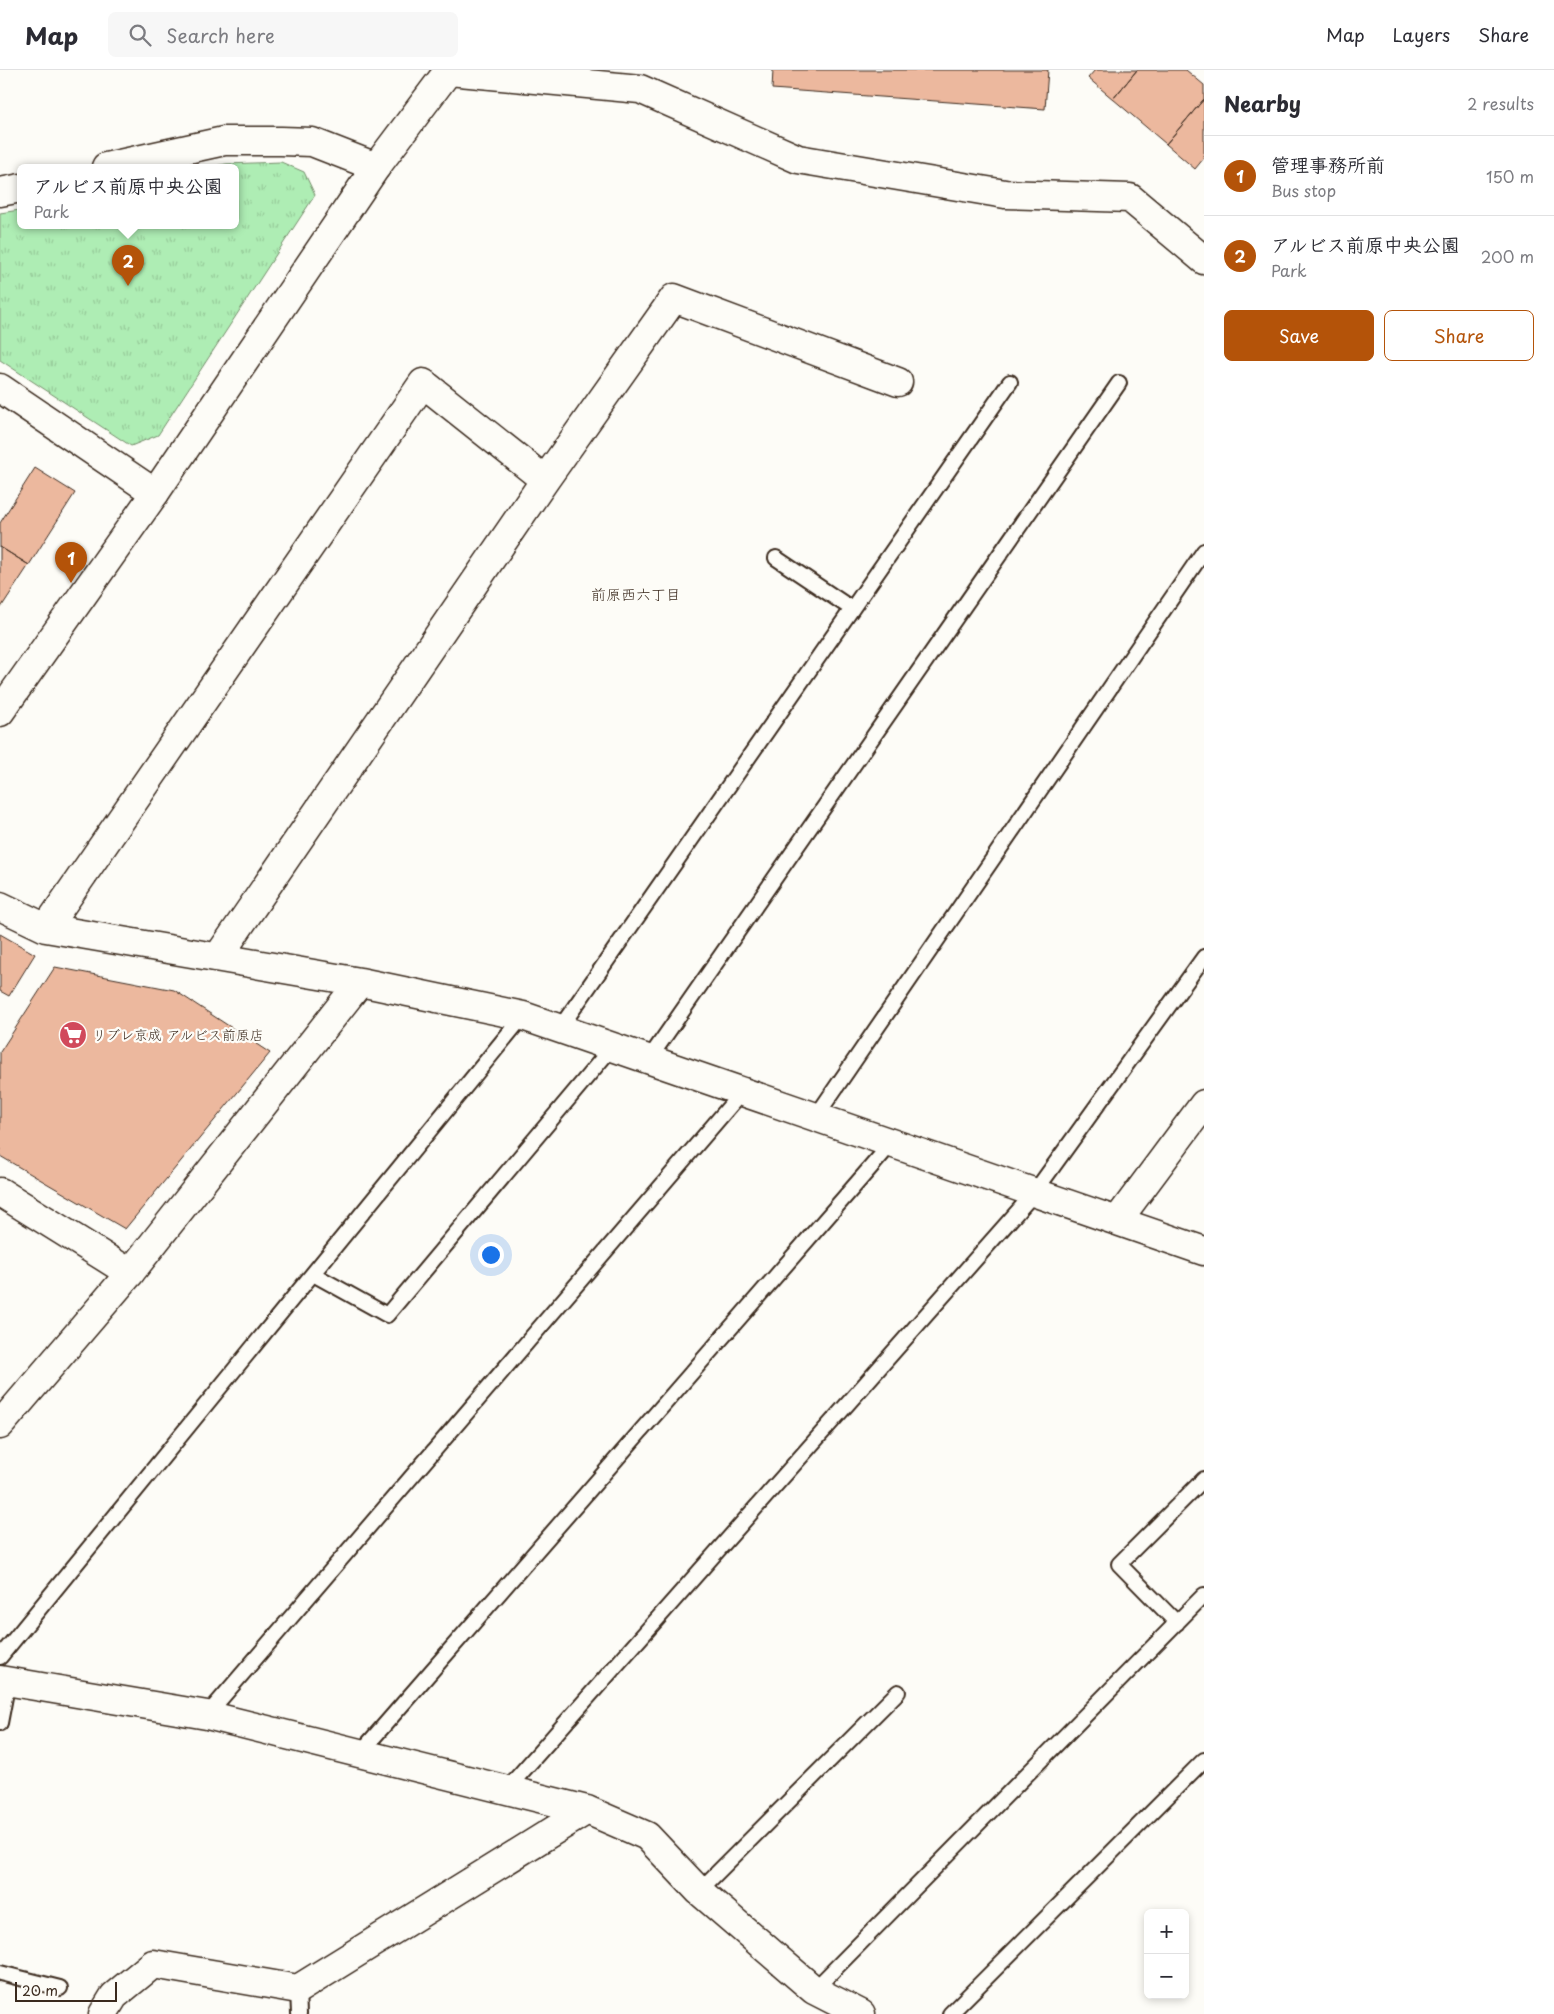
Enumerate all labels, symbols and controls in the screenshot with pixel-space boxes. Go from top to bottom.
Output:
search box [108,12,458,57]
text: Map [25,17,78,53]
icon: search [126,21,154,49]
text: Search here [166,21,275,49]
text: Map [1326,21,1365,48]
text: Layers [1393,21,1450,48]
text: Share [1478,21,1529,48]
text: Nearby [1224,87,1301,119]
text: 2 results [1467,91,1534,115]
text: 管理事務所前 [1271,150,1385,178]
popup [17,164,239,229]
text: 1 [1236,164,1244,188]
text: 150 m [1486,164,1534,188]
text: アルビス前原中央公園 [34,171,222,199]
text: Bus stop [1271,178,1336,202]
text: Park [34,199,69,223]
text: アルビス前原中央公園 [1271,230,1460,258]
text: 2 [1234,244,1246,268]
text: 200 m [1481,244,1534,268]
pin: 2 [112,245,144,286]
text: Park [1271,258,1307,282]
button: Save [1224,310,1374,361]
button: Share [1384,310,1534,361]
pin: 1 [55,542,87,583]
district label: 前原西六丁目 [591,582,681,605]
supermarket icon: リブレ京成 アルビス前原店 [58,1020,88,1050]
place label: リブレ京成 アルビス前原店 [92,1024,264,1045]
your location [478,1242,504,1268]
map controls [1144,1909,1189,1999]
button: + [1144,1909,1189,1954]
button: − [1144,1954,1189,1999]
scale bar [15,1979,118,2002]
text: 20 m [22,1980,58,2001]

